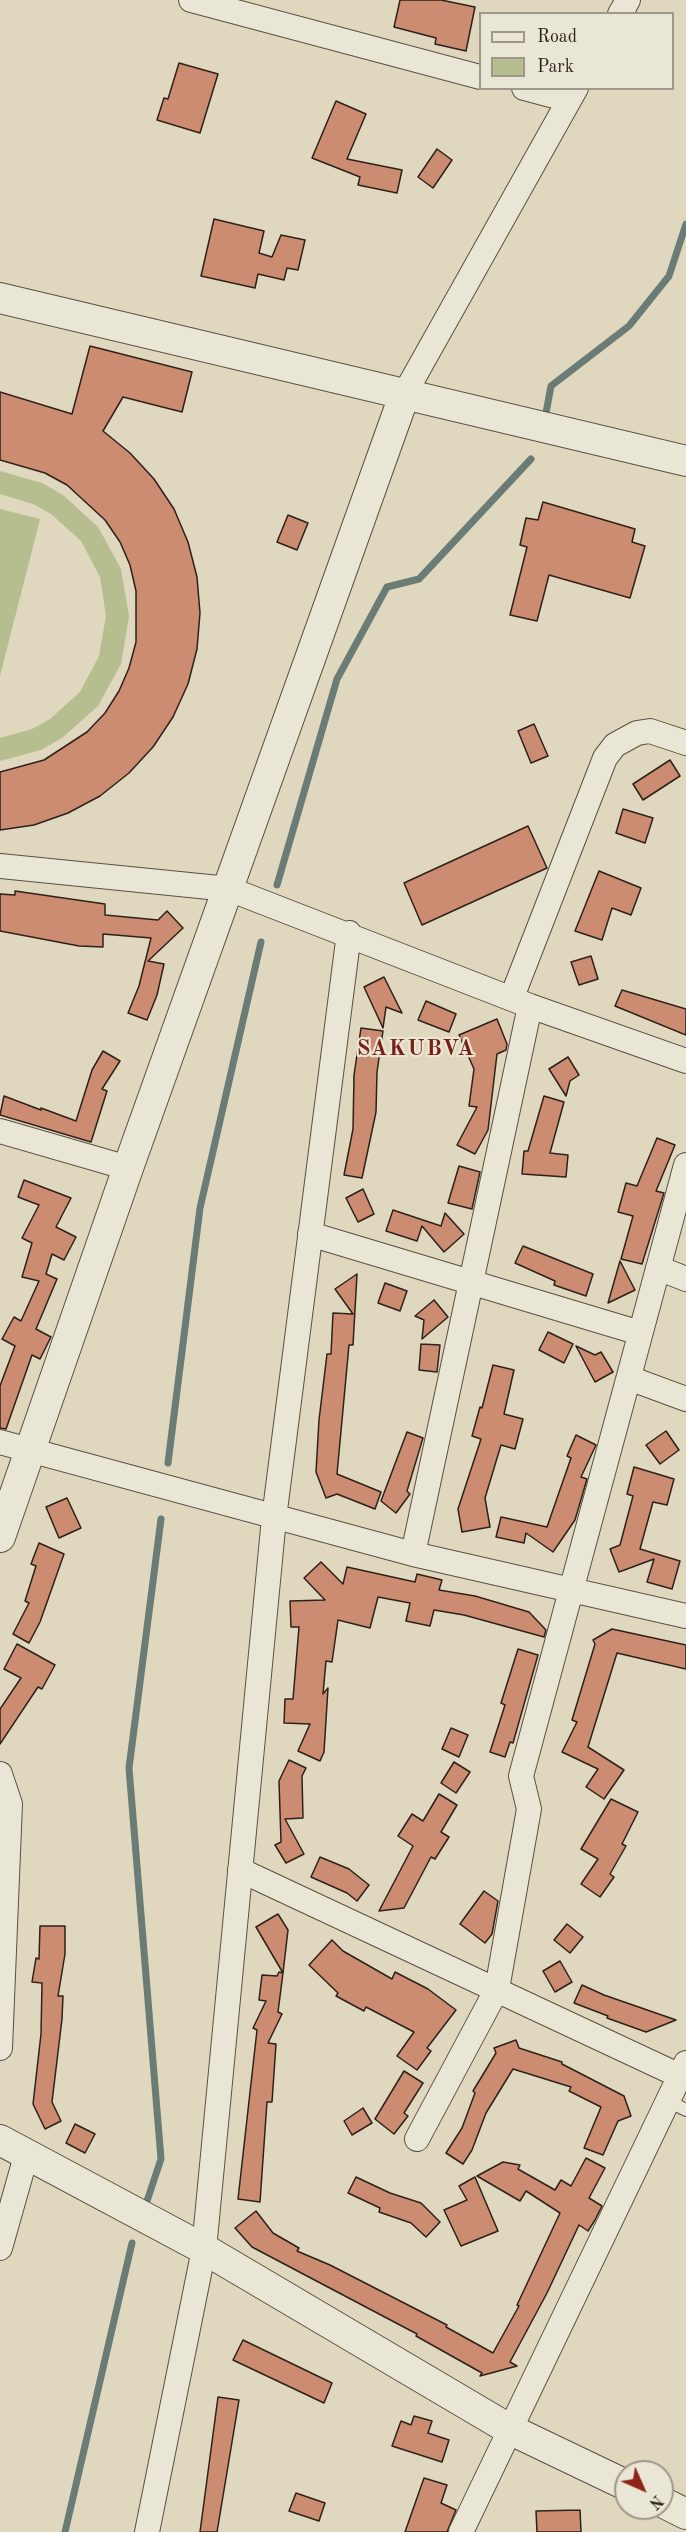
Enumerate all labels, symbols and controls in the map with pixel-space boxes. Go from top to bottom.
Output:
legend [479,12,674,90]
text: Road [537,28,577,46]
text: Park [537,58,574,76]
district label: SAKUBVA [357,1036,475,1062]
north arrow [614,2460,674,2520]
text: N [645,2491,665,2511]

